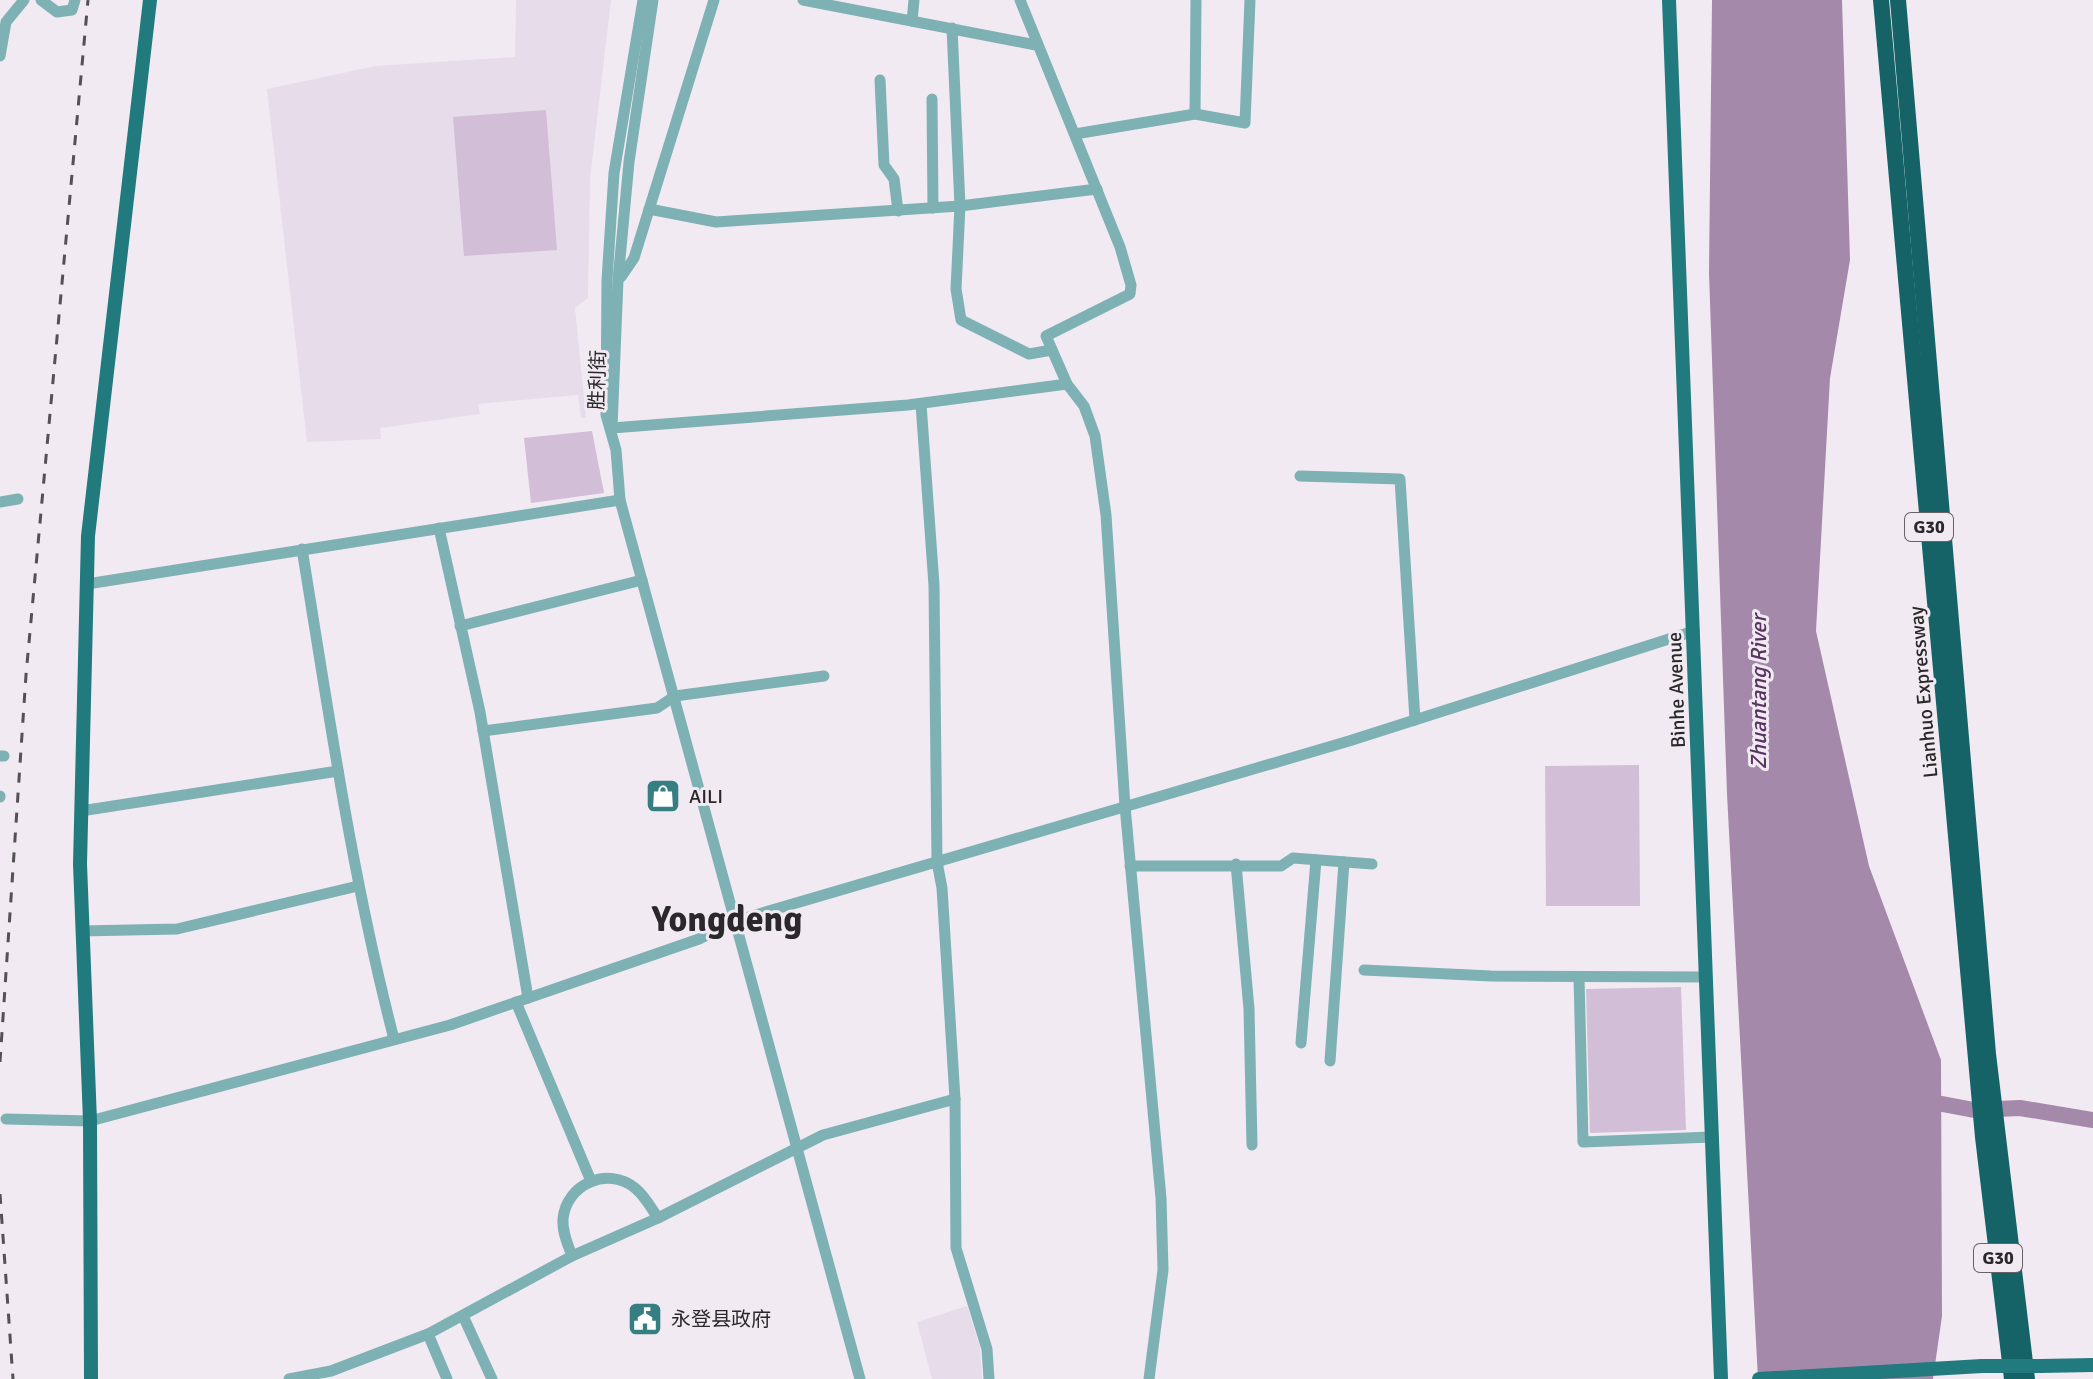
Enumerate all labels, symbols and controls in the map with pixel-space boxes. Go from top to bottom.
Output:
street label: 胜利街 [584,350,611,410]
road number: G30 [1905,513,1953,541]
street label: Lianhuo Expressway [1903,604,1943,779]
water label: Zhuantang River [1745,612,1772,769]
street label: Binhe Avenue [1662,631,1691,749]
shop icon: AILI [644,777,682,815]
place label: AILI [689,784,723,809]
district label: Yongdeng [650,897,803,942]
road number: G30 [1974,1244,2022,1272]
public building icon: 永登县政府 [626,1300,664,1338]
place label: 永登县政府 [671,1307,771,1332]

